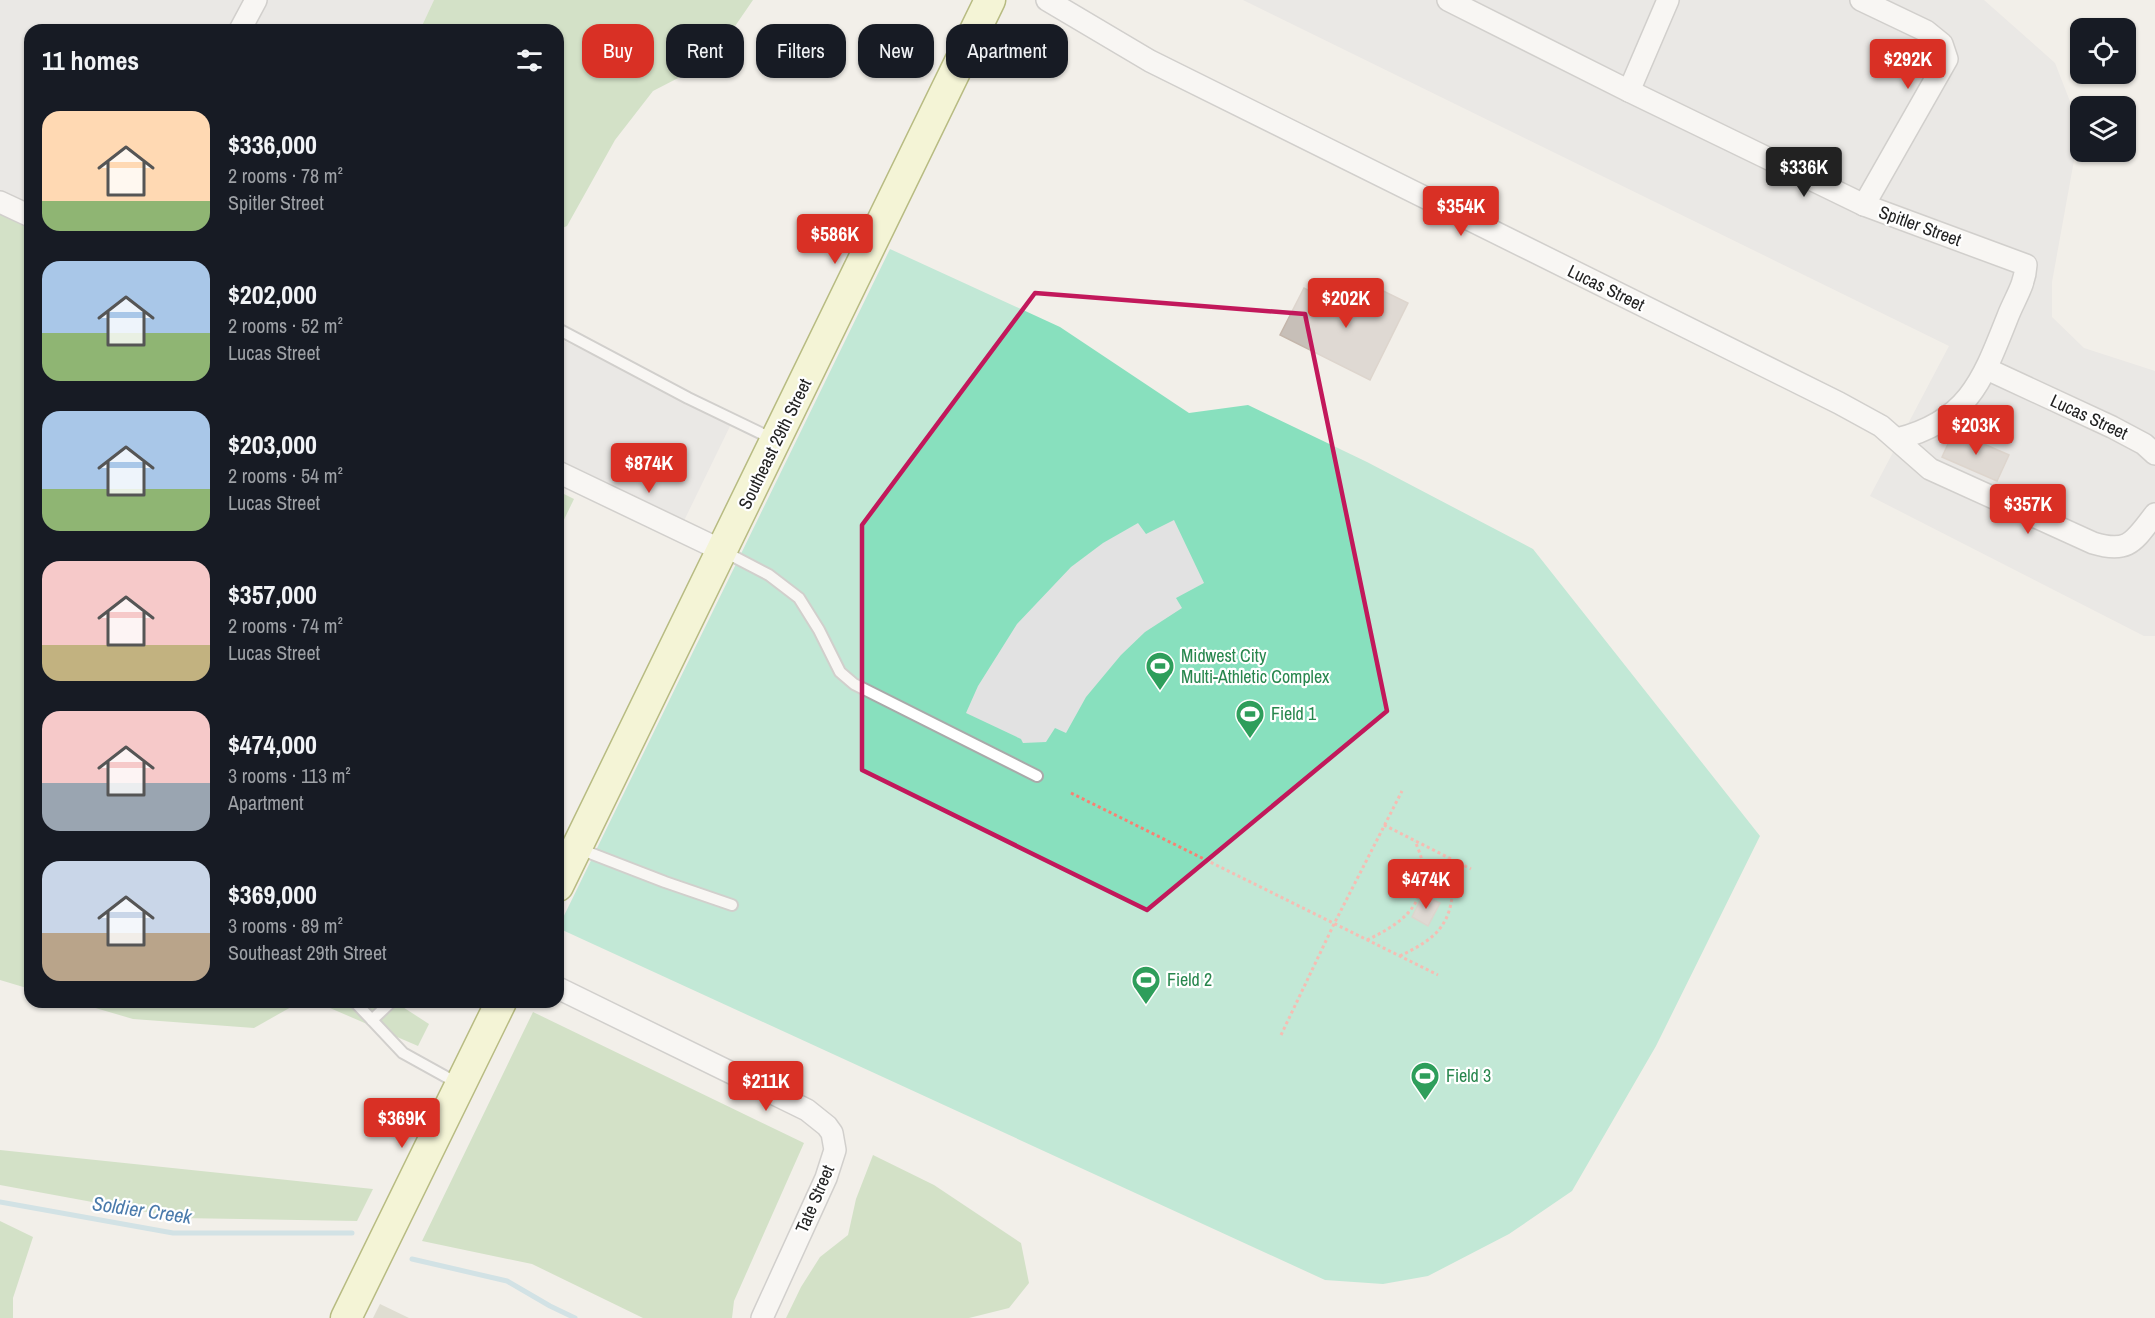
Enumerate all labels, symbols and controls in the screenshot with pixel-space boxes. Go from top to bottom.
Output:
map controls [2070,18,2136,162]
button: locate [2070,18,2136,84]
chip: Buy [582,24,654,78]
chip: Rent [666,24,744,78]
chip: Filters [756,24,846,78]
chip: New [858,24,934,78]
chip: Apartment [946,24,1068,78]
pin: $292K [1866,39,1950,90]
text: 11 homes [42,43,139,78]
icon: filters [513,44,546,77]
text: $292K [1884,45,1932,72]
button: layers [2070,96,2136,162]
text: $336,000 [228,127,317,162]
icon: home [90,135,162,207]
pin: $336K [1762,147,1846,198]
text: $336K [1780,153,1828,180]
text: 2 rooms · 78 m² [228,162,343,189]
pin: $354K [1419,186,1503,237]
text: Spitler Street [228,189,324,216]
text: $354K [1437,192,1485,219]
street label: Spitler Street [1875,199,1965,252]
pin: $586K [793,214,877,265]
text: $586K [811,220,859,247]
street label: Lucas Street [1563,258,1649,317]
text: $202,000 [228,277,317,312]
pin: $202K [1304,278,1388,329]
text: $202K [1322,284,1370,311]
icon: home [90,285,162,357]
text: 2 rooms · 52 m² [228,312,343,339]
text: Lucas Street [228,339,320,366]
street label: Southeast 29th Street [732,374,817,513]
street label: Lucas Street [2046,388,2132,445]
pin: $203K [1934,405,2018,456]
text: $203K [1952,411,2000,438]
text: $203,000 [228,427,317,462]
icon: home [90,435,162,507]
pin: $874K [607,443,691,494]
text: $874K [625,449,673,476]
text: 2 rooms · 54 m² [228,462,343,489]
pin: $357K [1986,484,2070,535]
text: Lucas Street [228,489,320,516]
text: $357K [2004,490,2052,517]
text: $357,000 [228,577,317,612]
icon: home [90,585,162,657]
text: 2 rooms · 74 m² [228,612,343,639]
text: Lucas Street [228,639,320,666]
place label: Midwest City Multi-Athletic Complex [1181,643,1330,689]
sports icon: Midwest City Multi-Athletic Complex [1144,650,1176,692]
sports icon: Field 1 [1234,698,1266,740]
place label: Field 1 [1271,701,1317,726]
text: $474,000 [228,727,317,762]
icon: home [90,735,162,807]
text: 3 rooms · 113 m² [228,762,351,789]
text: Apartment [228,789,304,816]
pin: $474K [1384,859,1468,910]
text: $474K [1402,865,1450,892]
text: $369,000 [228,877,317,912]
icon: home [90,885,162,957]
text: 3 rooms · 89 m² [228,912,343,939]
text: Southeast 29th Street [228,939,387,966]
sports icon: Field 2 [1130,964,1162,1006]
place label: Field 2 [1167,967,1212,992]
sports icon: Field 3 [1409,1060,1441,1102]
pin: $211K [724,1061,808,1112]
place label: Field 3 [1446,1063,1491,1088]
text: $211K [742,1067,790,1094]
pin: $369K [360,1098,444,1149]
text: $369K [378,1104,426,1131]
street label: Tate Street [789,1161,840,1237]
water label: Soldier Creek [91,1189,194,1230]

